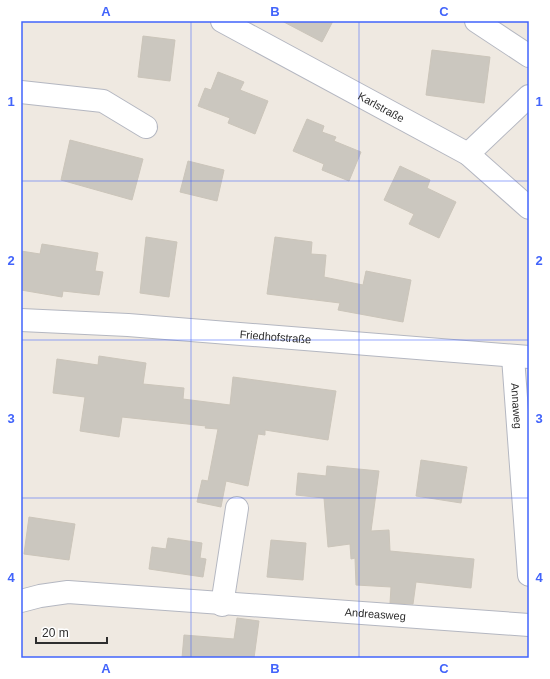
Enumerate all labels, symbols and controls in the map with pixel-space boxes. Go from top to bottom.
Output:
text: A [101,4,111,19]
text: B [270,4,280,19]
text: C [439,4,449,19]
street label: Karlstraße [356,90,406,124]
text: 1 [7,94,15,109]
text: 1 [535,94,543,109]
text: 2 [7,253,15,268]
text: 2 [535,253,543,268]
street label: Friedhofstraße [239,328,312,346]
street label: Annaweg [509,383,524,429]
text: 3 [7,411,15,426]
text: 3 [535,411,543,426]
text: 4 [7,570,15,585]
text: 4 [535,570,543,585]
street label: Andreasweg [344,606,406,622]
scale bar [36,619,107,645]
text: 20 m [42,626,69,640]
text: A [101,661,111,676]
text: B [270,661,280,676]
text: C [439,661,449,676]

